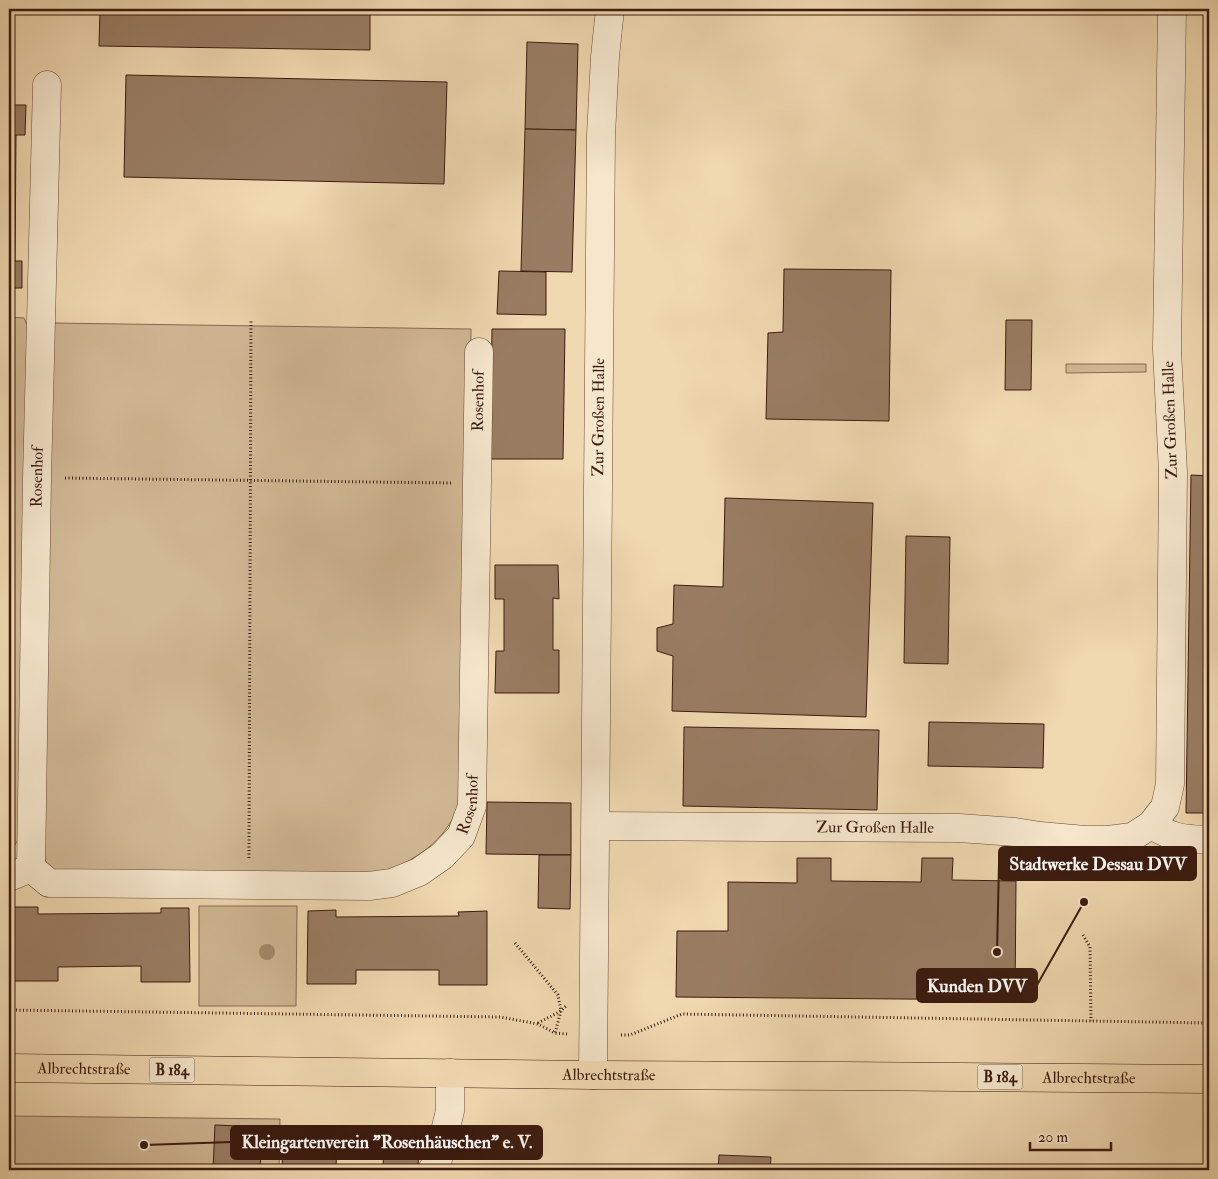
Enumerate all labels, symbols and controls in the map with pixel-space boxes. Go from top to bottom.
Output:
street label: Zur Großen Halle [588,358,609,476]
street label: Zur Großen Halle [1158,360,1182,479]
street label: Rosenhof [468,368,489,432]
street label: Rosenhof [27,444,48,508]
street label: Rosenhof [452,772,483,837]
street label: Zur Großen Halle [816,817,934,838]
callout: Stadtwerke Dessau DVV [999,847,1196,880]
text: Stadtwerke Dessau DVV [1009,853,1188,876]
callout: Kunden DVV [917,969,1037,1002]
text: Kunden DVV [927,975,1028,998]
street label: Albrechtstraße [36,1058,131,1079]
road number: B 184 [150,1058,194,1082]
road number: B 184 [978,1064,1022,1090]
street label: Albrechtstraße [561,1065,656,1085]
street label: Albrechtstraße [1041,1068,1136,1088]
scale bar [1030,1119,1112,1151]
callout: Kleingartenverein "Rosenhäuschen" e. V. [231,1126,542,1159]
text: 20 m [1038,1128,1068,1147]
text: Kleingartenverein "Rosenhäuschen" e. V. [242,1131,533,1154]

